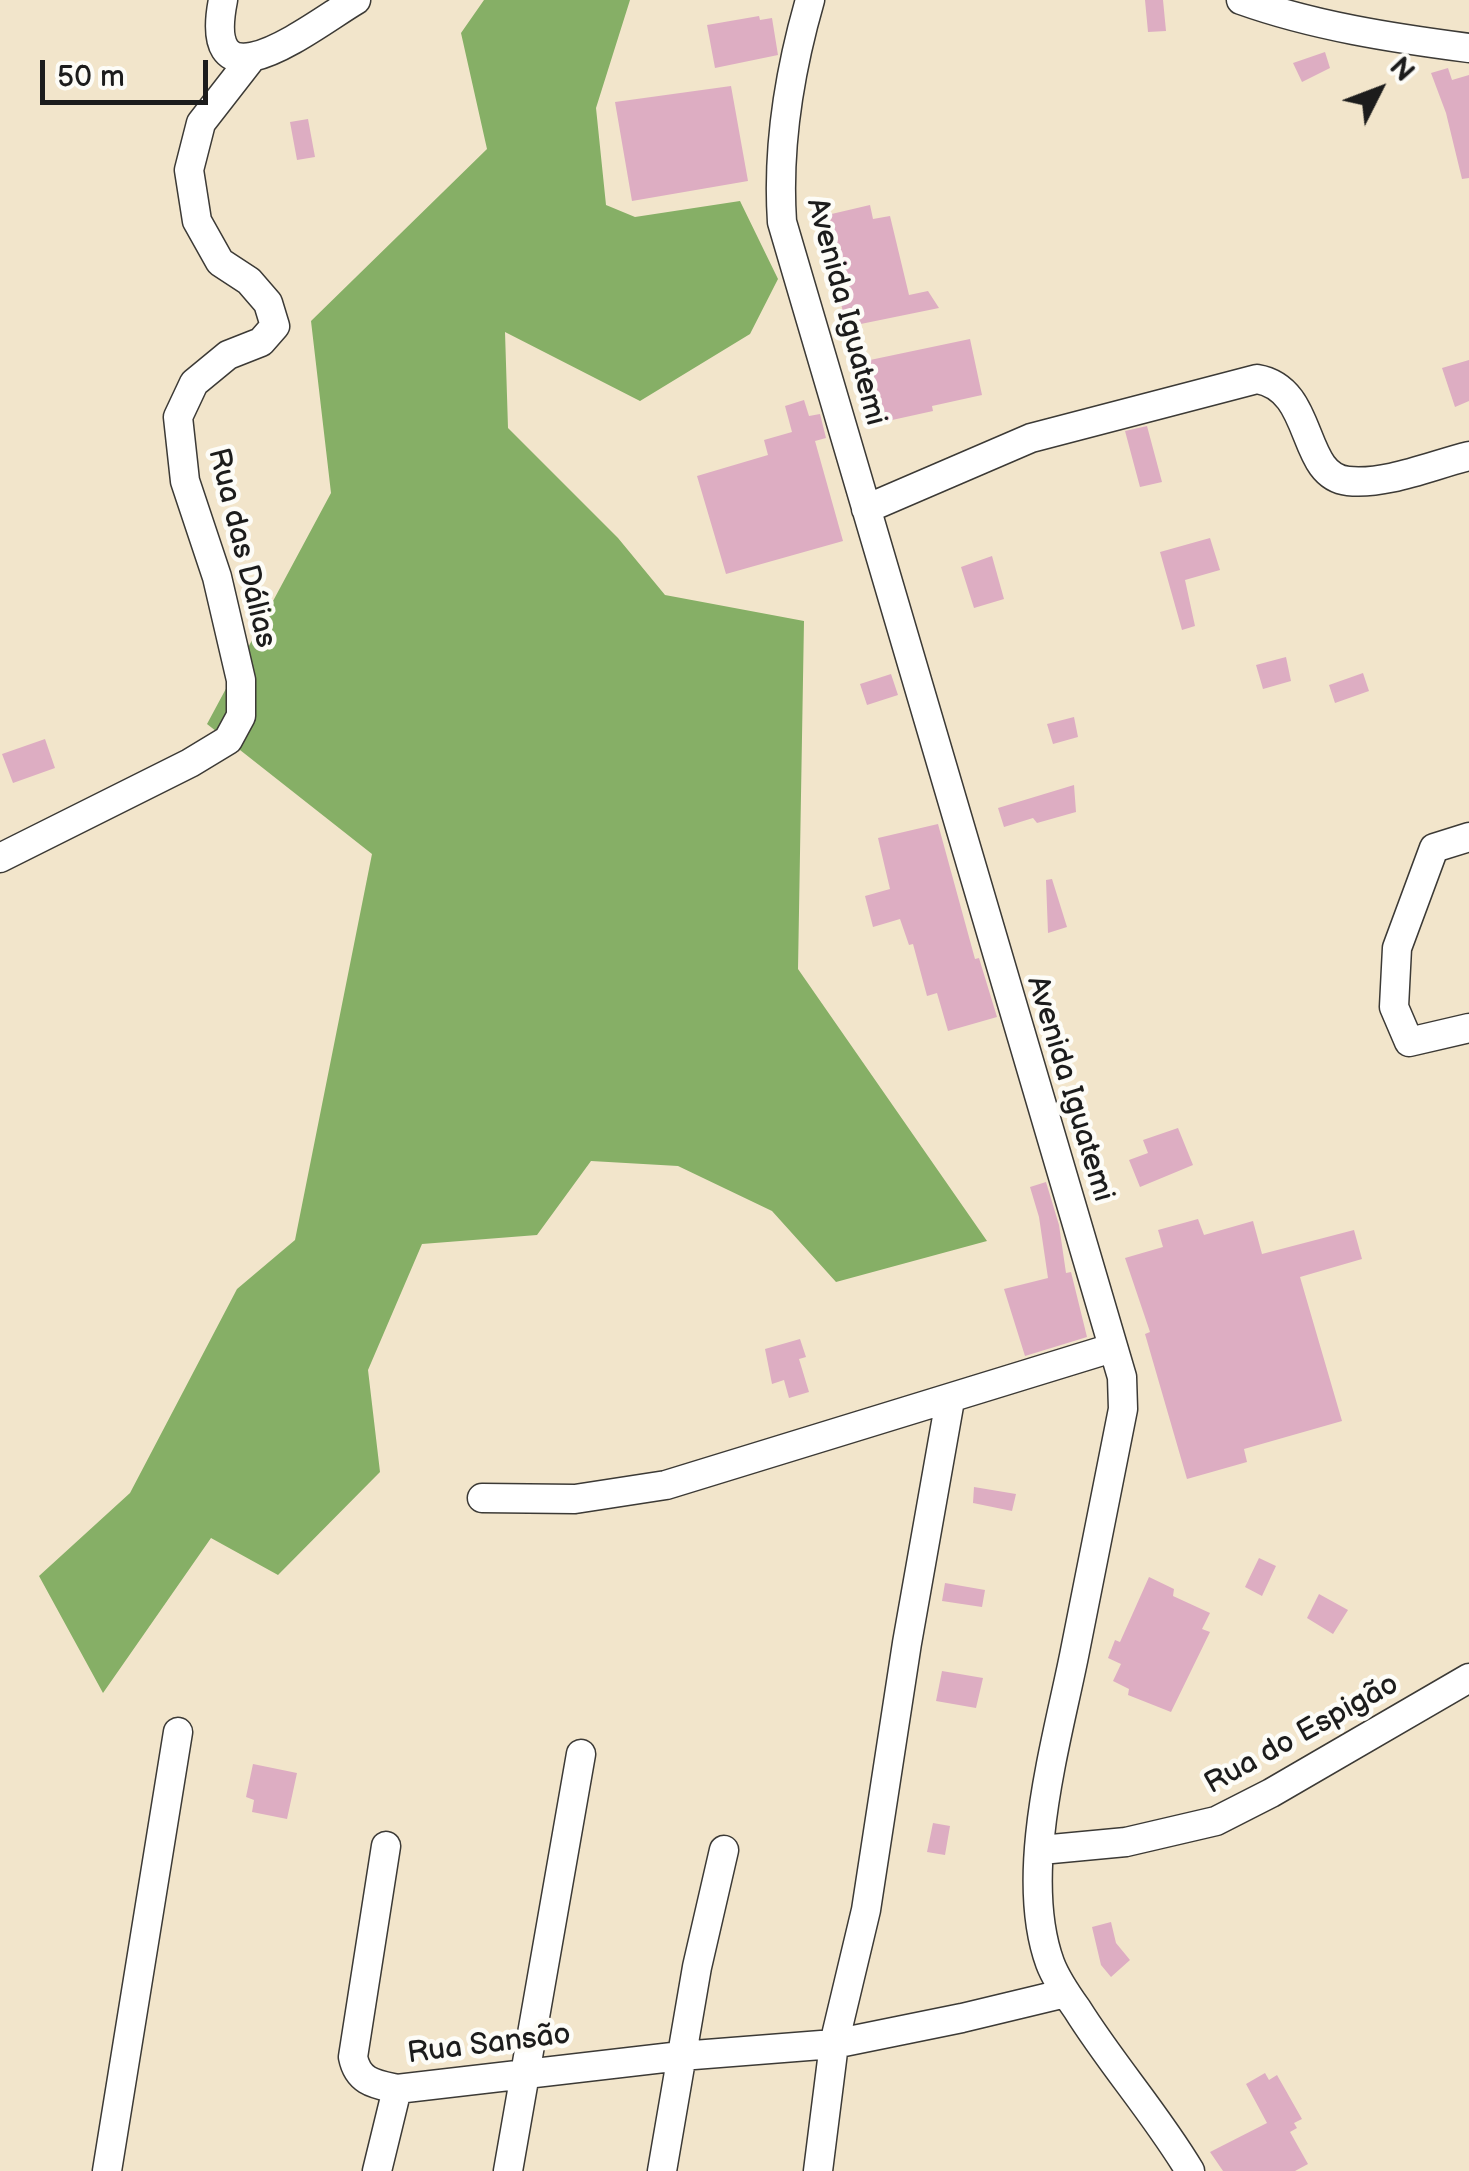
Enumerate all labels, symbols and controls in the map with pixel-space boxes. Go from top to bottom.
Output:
scale bar [45,40,212,102]
north arrow [1329,40,1429,140]
text: N [1382,51,1421,88]
text: 50 m [57,59,125,95]
street label: Avenida Iguatemi [797,194,893,430]
street label: Rua das Dálias [199,445,283,651]
street label: Avenida Iguatemi [1018,972,1120,1206]
street label: Rua do Espigão [1199,1667,1405,1803]
street label: Rua Sansão [405,2017,573,2073]

